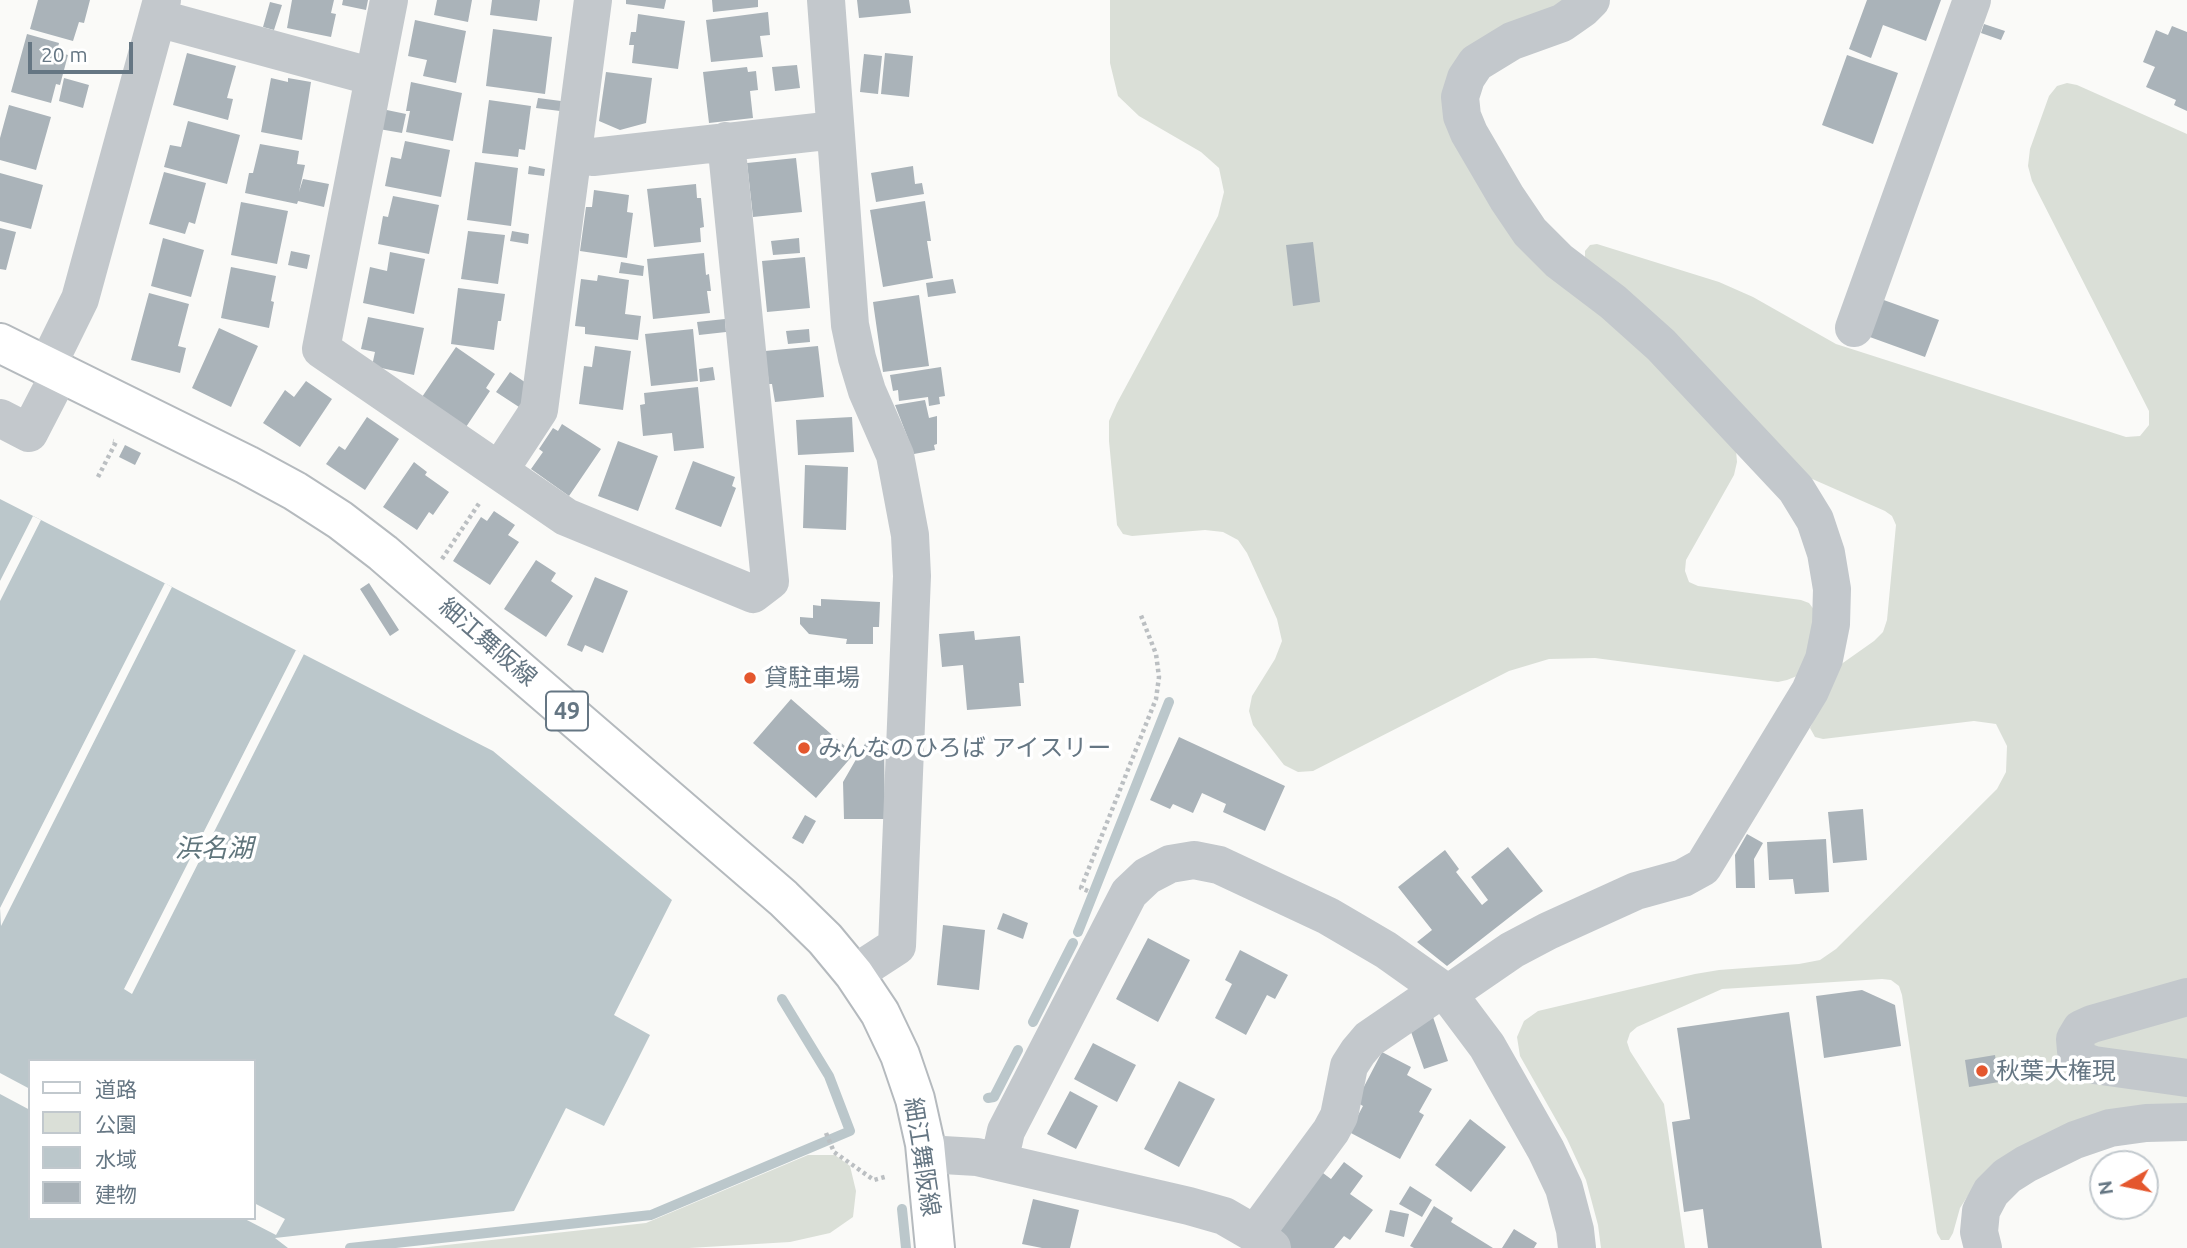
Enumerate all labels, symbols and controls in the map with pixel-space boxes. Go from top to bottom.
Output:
scale bar [32,28,136,72]
text: 20 m [41,42,88,66]
street label: 細江舞阪線 [433,592,543,692]
place label: 貸駐車場 [764,664,860,692]
marker: 貸駐車場 [742,670,758,686]
road number: 49 [546,692,588,730]
place label: みんなのひろば アイスリー [818,734,1111,762]
marker: みんなのひろば アイスリー [796,740,812,756]
water label: 浜名湖 [175,832,253,864]
place label: 秋葉大権現 [1996,1057,2116,1085]
legend [28,1059,256,1220]
marker: 秋葉大権現 [1974,1063,1990,1079]
text: 道路 [95,1077,137,1101]
street label: 細江舞阪線 [898,1095,946,1219]
text: 公園 [95,1112,137,1136]
text: 水域 [95,1147,137,1171]
north arrow [2089,1150,2159,1220]
text: N [2093,1179,2117,1197]
text: 建物 [95,1182,137,1206]

